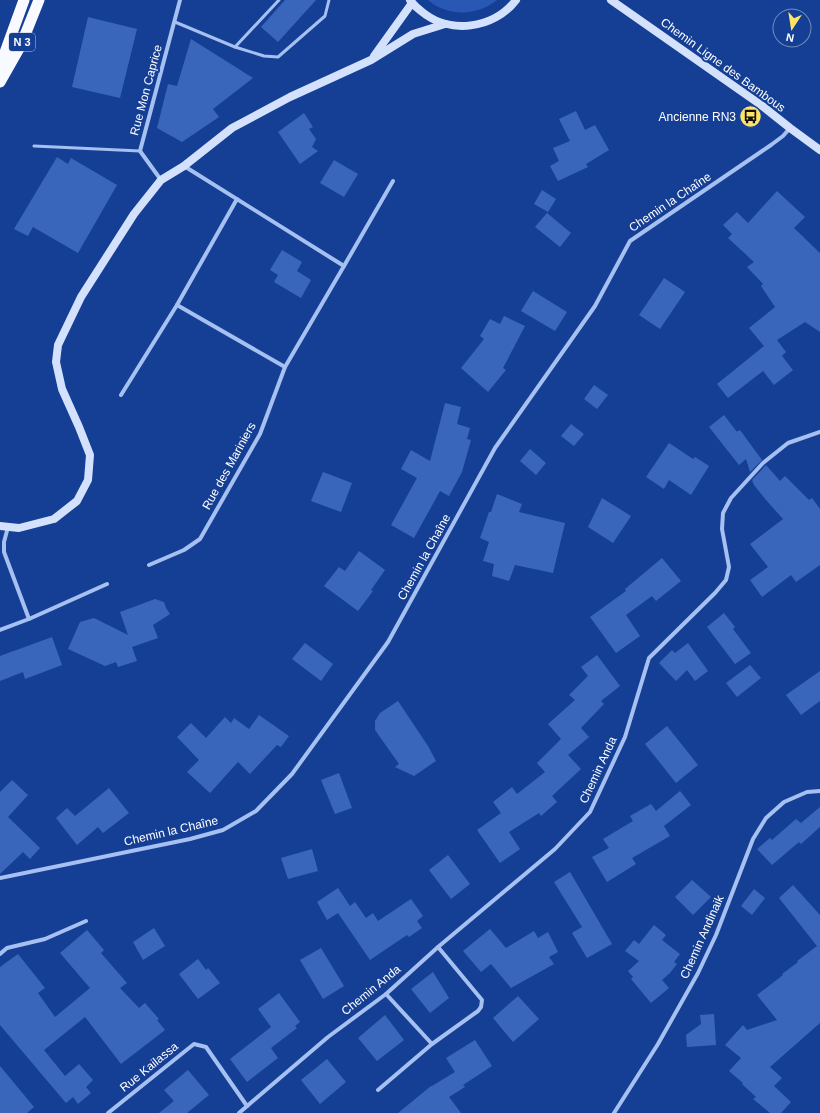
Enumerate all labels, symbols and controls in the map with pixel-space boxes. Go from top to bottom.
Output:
north arrow [772,8,812,48]
street label: Chemin Ligne des Bambous [658,15,788,115]
text: N [785,31,795,44]
road number: N 3 [9,33,35,51]
street label: Rue Mon Caprice [127,43,165,137]
bus stop icon: Ancienne RN3 [738,104,764,130]
place label: Ancienne RN3 [659,110,736,124]
street label: Chemin la Chaîne [626,169,714,235]
street label: Rue des Mariniers [199,420,259,512]
street label: Chemin la Chaîne [395,511,454,602]
street label: Chemin Anda [576,734,620,806]
street label: Chemin la Chaîne [123,813,220,849]
street label: Chemin Andinaik [677,892,727,981]
street label: Chemin Anda [339,962,404,1018]
street label: Rue Kailassa [117,1039,181,1095]

